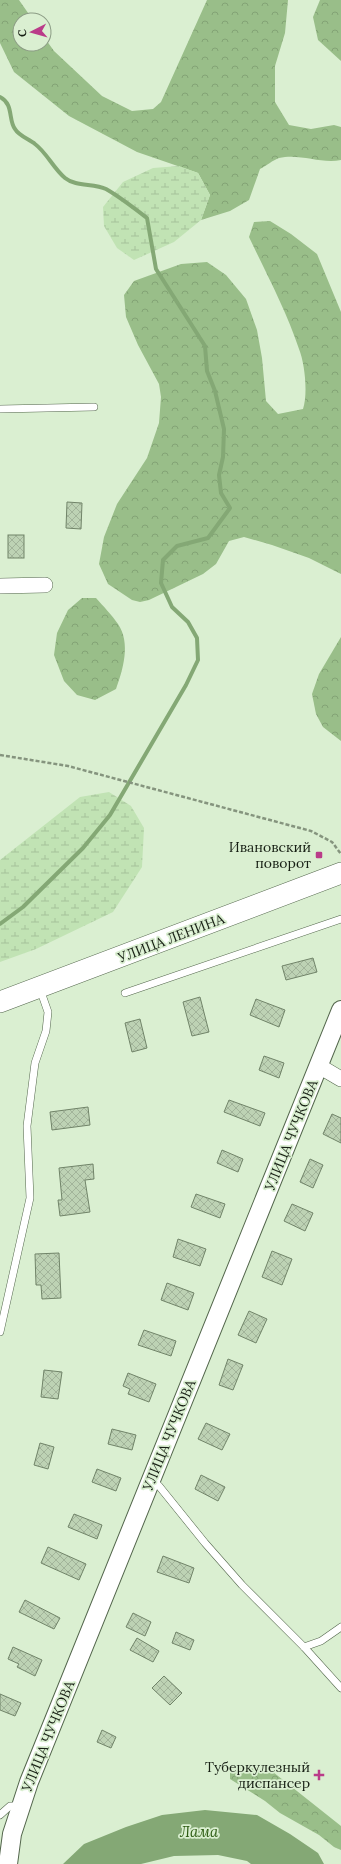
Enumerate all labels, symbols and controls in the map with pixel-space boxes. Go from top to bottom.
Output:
north arrow [12,12,52,52]
text: С [15,28,29,38]
place label: Ивановский поворот [229,838,311,872]
marker: Ивановский поворот [314,850,324,860]
street label: УЛИЦА ЛЕНИНА [114,909,227,967]
street label: УЛИЦА ЧУЧКОВА [260,1077,322,1194]
street label: УЛИЦА ЧУЧКОВА [138,1377,200,1494]
street label: УЛИЦА ЧУЧКОВА [17,1678,79,1795]
place label: Туберкулезный диспансер [205,1758,310,1792]
marker: Туберкулезный диспансер [313,1769,325,1781]
water label: Лама [180,1822,219,1841]

